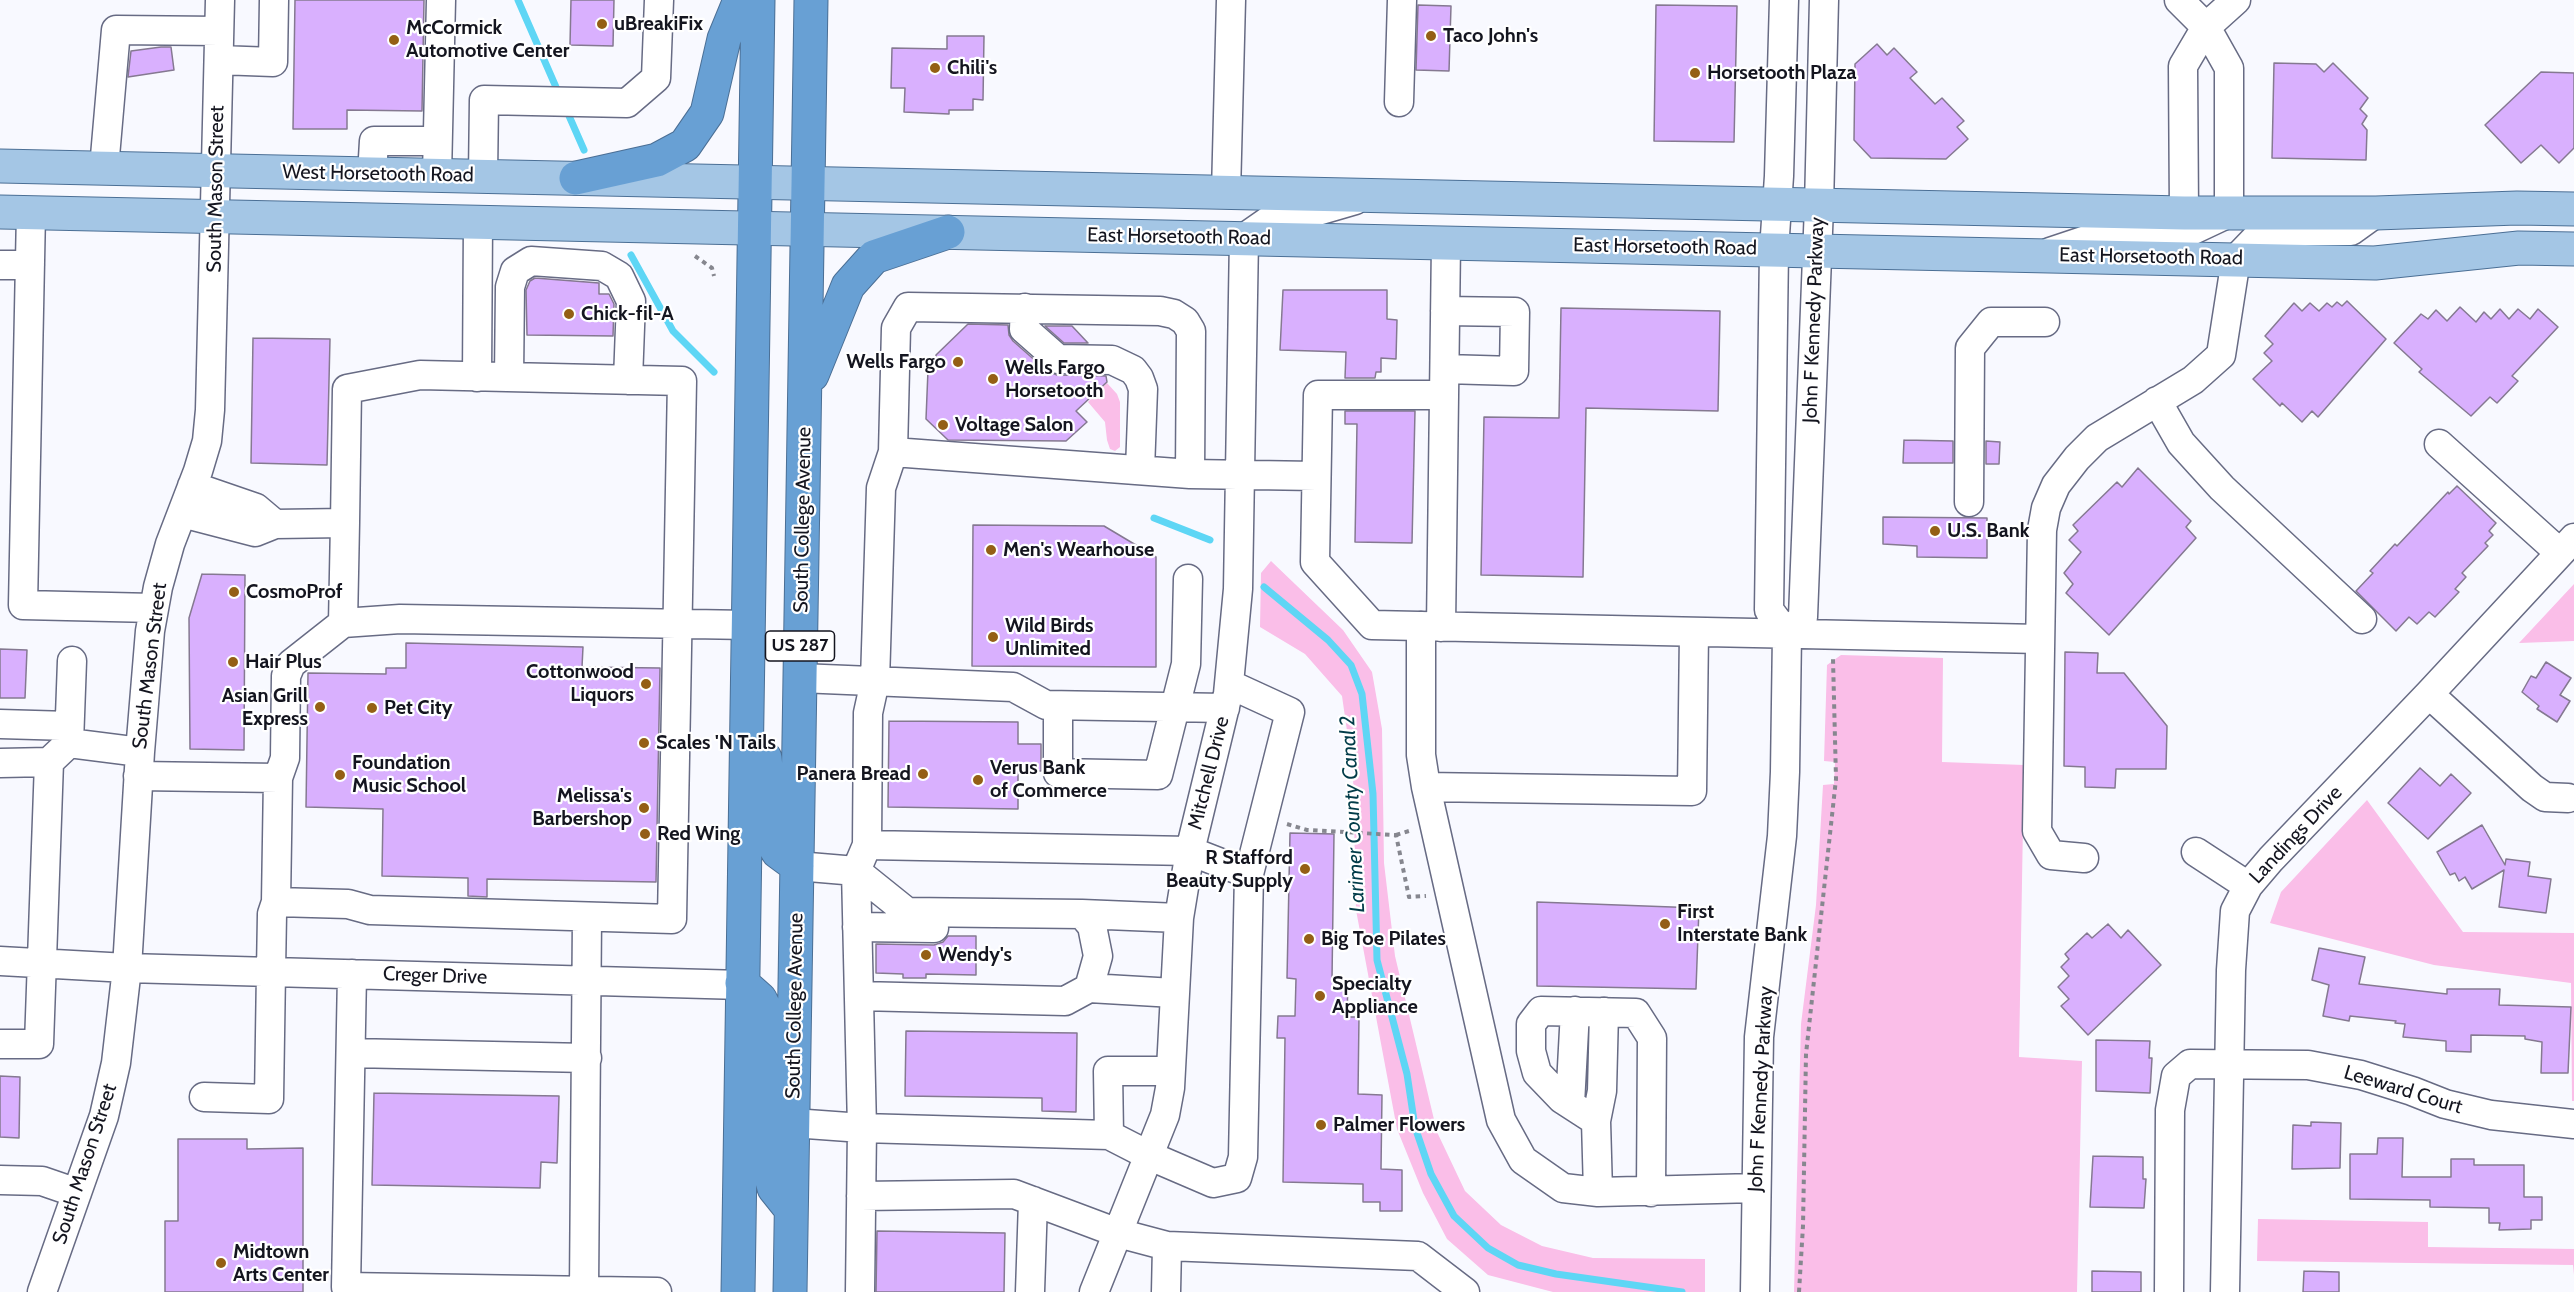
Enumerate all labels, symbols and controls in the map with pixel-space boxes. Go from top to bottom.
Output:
place label: uBreakiFix [614,12,703,36]
place label: McCormick Automotive Center [406,16,569,63]
marker: uBreakiFix [595,17,609,31]
place label: Taco John's [1443,24,1538,48]
marker: Taco John's [1424,29,1438,43]
marker: McCormick Automotive Center [387,33,401,47]
place label: Chili's [947,56,997,80]
marker: Chili's [928,61,942,75]
place label: Horsetooth Plaza [1707,61,1856,85]
marker: Horsetooth Plaza [1688,66,1702,80]
street label: South Mason Street [203,105,229,273]
street label: West Horsetooth Road [282,160,474,188]
street label: John F Kennedy Parkway [1798,217,1830,423]
street label: East Horsetooth Road [1087,223,1271,251]
street label: East Horsetooth Road [1573,233,1757,261]
street label: East Horsetooth Road [2059,243,2243,271]
place label: Chick-fil-A [581,302,674,326]
marker: Chick-fil-A [562,307,576,321]
place label: Wells Fargo [846,350,946,374]
marker: Wells Fargo [951,355,965,369]
place label: Wells Fargo Horsetooth [1005,356,1105,403]
marker: Wells Fargo Horsetooth [986,372,1000,386]
place label: Voltage Salon [955,413,1074,437]
marker: Voltage Salon [936,418,950,432]
street label: South College Avenue [789,427,817,613]
place label: U.S. Bank [1947,519,2029,543]
marker: U.S. Bank [1928,524,1942,538]
place label: Men's Wearhouse [1003,538,1154,562]
marker: Men's Wearhouse [984,543,998,557]
place label: CosmoProf [246,580,342,604]
street label: South Mason Street [128,582,172,750]
marker: CosmoProf [227,585,241,599]
place label: Wild Birds Unlimited [1005,614,1094,661]
marker: Wild Birds Unlimited [986,630,1000,644]
road number: US 287 [766,631,834,661]
place label: Hair Plus [245,650,322,674]
marker: Hair Plus [226,655,240,669]
place label: Cottonwood Liquors [526,660,634,707]
marker: Cottonwood Liquors [639,677,653,691]
place label: Asian Grill Express [222,684,308,731]
place label: Pet City [384,696,452,720]
marker: Asian Grill Express [313,700,327,714]
marker: Pet City [365,701,379,715]
street label: Mitchell Drive [1183,714,1235,832]
water label: Larimer County Canal 2 [1335,715,1371,913]
place label: Scales 'N Tails [656,731,776,755]
marker: Scales 'N Tails [637,736,651,750]
place label: Foundation Music School [352,751,466,798]
place label: Verus Bank of Commerce [990,756,1107,803]
place label: Panera Bread [797,762,911,786]
marker: Panera Bread [916,767,930,781]
marker: Foundation Music School [333,768,347,782]
marker: Verus Bank of Commerce [971,773,985,787]
street label: Landings Drive [2245,781,2347,889]
place label: Melissa's Barbershop [532,784,632,831]
marker: Melissa's Barbershop [637,801,651,815]
place label: Red Wing [657,822,740,846]
marker: Red Wing [638,827,652,841]
place label: R Stafford Beauty Supply [1166,846,1293,893]
marker: R Stafford Beauty Supply [1298,862,1312,876]
place label: First Interstate Bank [1677,900,1807,947]
street label: South College Avenue [781,913,809,1099]
marker: First Interstate Bank [1658,917,1672,931]
place label: Big Toe Pilates [1321,927,1446,951]
marker: Big Toe Pilates [1302,932,1316,946]
place label: Wendy's [938,943,1012,967]
marker: Wendy's [919,948,933,962]
street label: Creger Drive [382,962,488,990]
place label: Specialty Appliance [1332,972,1418,1019]
street label: John F Kennedy Parkway [1744,985,1778,1193]
marker: Specialty Appliance [1313,989,1327,1003]
street label: Leeward Court [2341,1061,2465,1119]
street label: South Mason Street [48,1081,122,1247]
place label: Palmer Flowers [1333,1113,1465,1137]
marker: Palmer Flowers [1314,1118,1328,1132]
place label: Midtown Arts Center [233,1240,329,1287]
marker: Midtown Arts Center [214,1256,228,1270]

